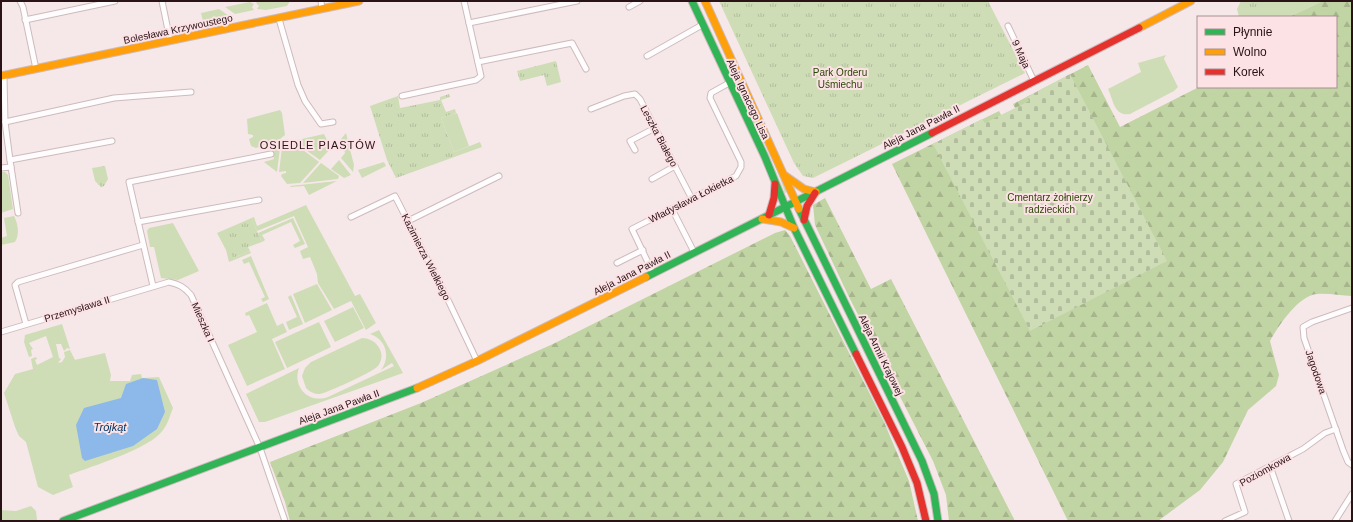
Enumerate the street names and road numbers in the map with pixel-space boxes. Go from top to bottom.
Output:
street label: Bolesława Krzywoustego [122,12,234,46]
street label: 9 Maja [1010,38,1032,70]
street label: Aleja Ignacego Lisa [725,57,772,141]
street label: Leszka Białego [638,103,680,169]
street label: Aleja Jana Pawła II [881,103,961,151]
street label: Władysława Łokietka [647,173,735,225]
street label: Kazimierza Wielkiego [399,212,453,302]
street label: Aleja Jana Pawła II [592,249,672,297]
street label: Przemysława II [43,294,111,324]
street label: Mieszka I [189,300,217,344]
street label: Aleja Armii Krajowej [857,313,905,397]
street label: Jagodowa [1303,349,1329,396]
street label: Aleja Jana Pawła II [297,387,381,427]
street label: Poziomkowa [1238,451,1293,489]

